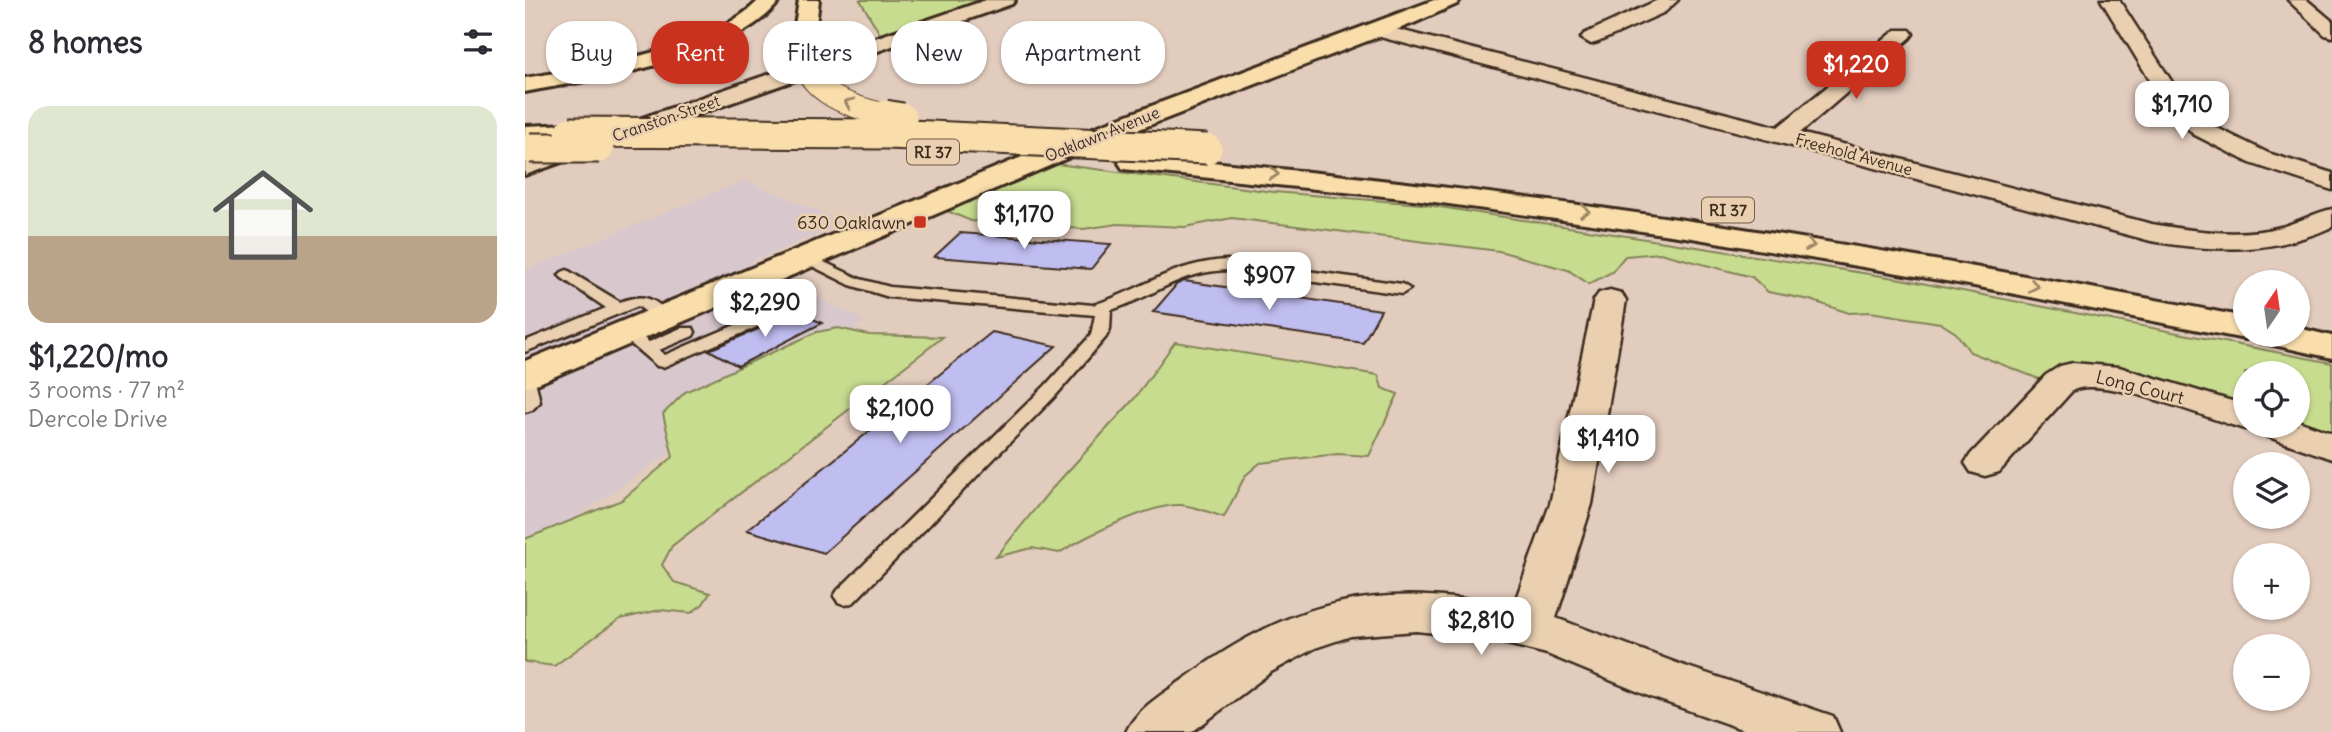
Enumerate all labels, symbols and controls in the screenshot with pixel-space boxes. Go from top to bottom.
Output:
chip: Buy [546,21,637,84]
chip: Rent [651,21,749,84]
chip: Filters [763,21,877,84]
chip: New [891,21,987,84]
chip: Apartment [1001,21,1165,84]
text: 8 homes [28,23,143,61]
icon: filters [459,23,497,61]
pin: $1,220 [1799,42,1913,101]
text: $1,220 [1823,49,1889,78]
pin: $1,710 [2125,82,2239,141]
text: $1,710 [2151,89,2213,118]
street label: Cranston Street [609,90,723,146]
one-way arrow [844,97,856,111]
street label: Oaklawn Avenue [1042,102,1162,166]
street label: Freehold Avenue [1793,129,1915,179]
road number: RI 37 [907,140,959,164]
icon: home [200,152,326,278]
one-way arrow [1269,166,1280,181]
pin: $1,170 [967,191,1081,251]
road number: RI 37 [1702,198,1754,222]
text: $1,170 [994,199,1054,228]
one-way arrow [1579,203,1591,218]
place label: 630 Oaklawn [797,211,906,234]
marker: 630 Oaklawn [912,214,928,230]
one-way arrow [1804,237,1816,252]
pin: $907 [1228,252,1310,312]
text: $907 [1243,260,1295,289]
north arrow [2233,270,2310,346]
map controls [2233,270,2310,711]
one-way arrow [2028,278,2040,293]
pin: $2,290 [708,280,822,339]
text: $2,290 [729,287,801,316]
text: $1,220/mo [28,337,168,375]
button: locate [2233,361,2310,438]
street label: Long Court [2093,365,2187,409]
text: 3 rooms · 77 m² [28,375,185,404]
pin: $2,100 [843,386,957,445]
text: $2,100 [866,393,934,422]
text: Dercole Drive [28,404,168,433]
pin: $1,410 [1551,416,1665,475]
text: $1,410 [1576,423,1640,452]
button: layers [2233,452,2310,529]
button: + [2233,543,2310,620]
pin: $2,810 [1424,598,1538,657]
text: $2,810 [1447,605,1515,634]
button: − [2233,634,2310,711]

